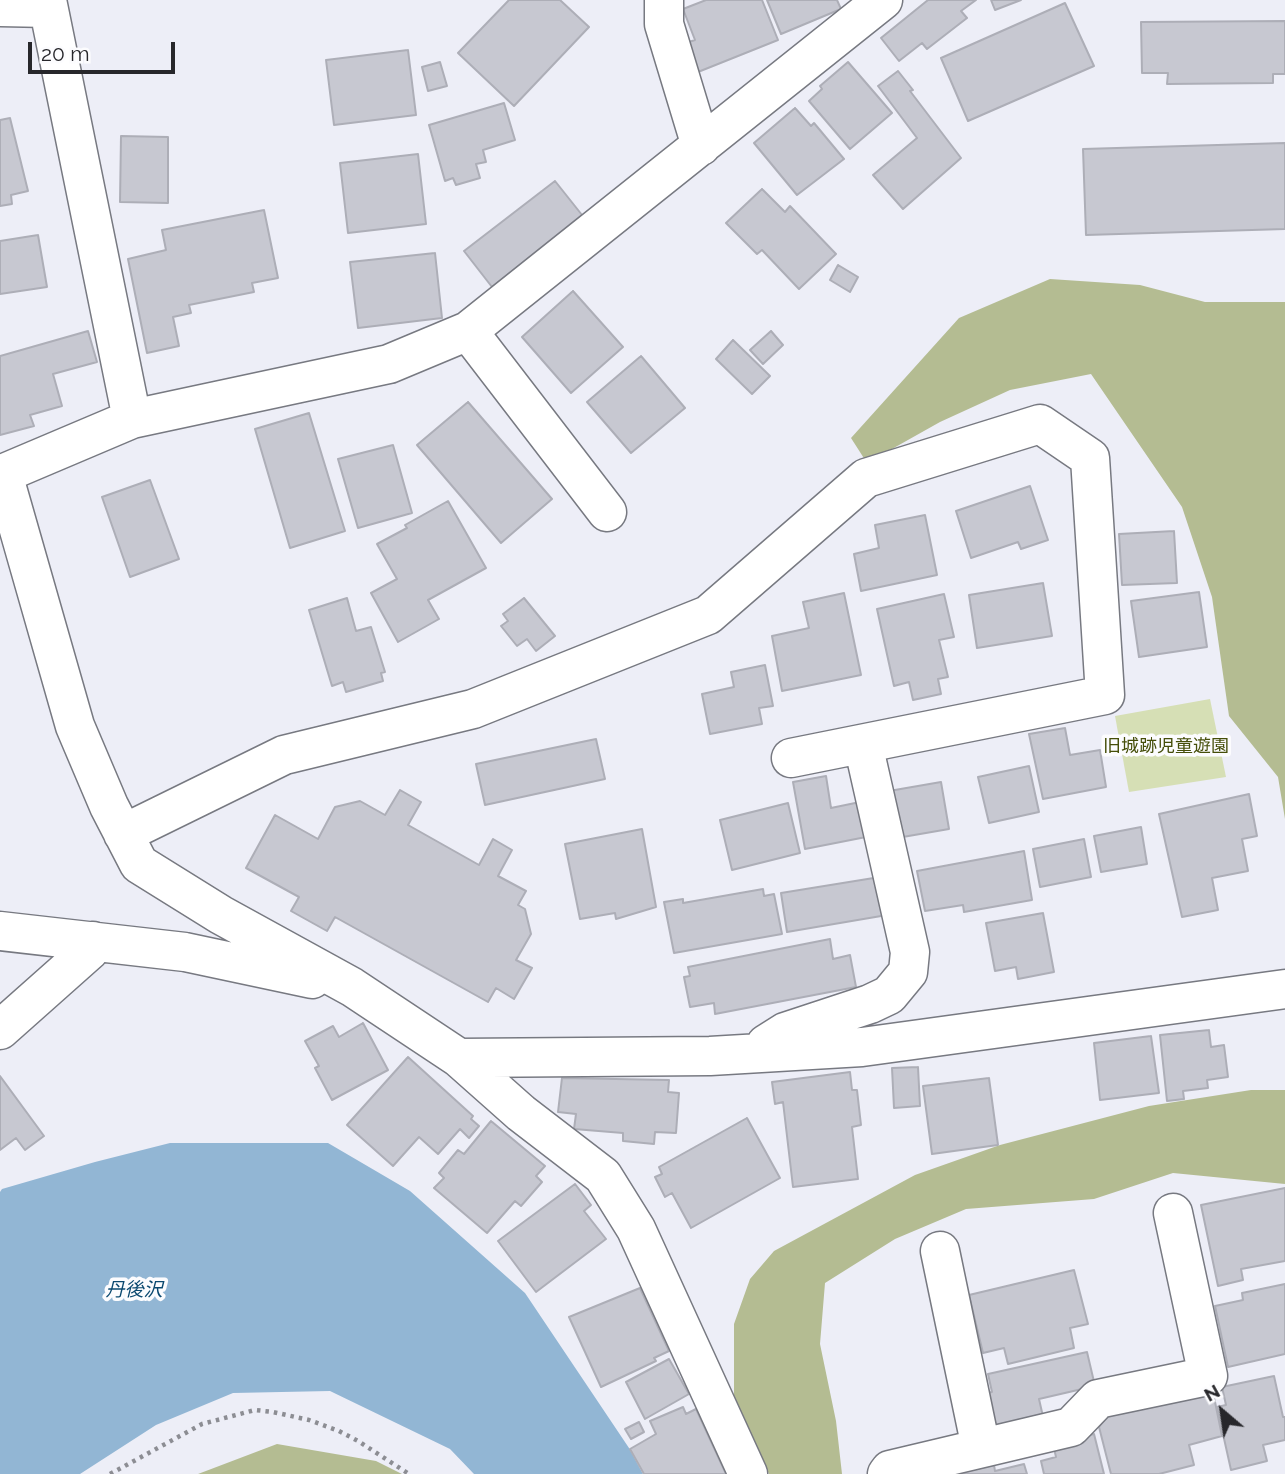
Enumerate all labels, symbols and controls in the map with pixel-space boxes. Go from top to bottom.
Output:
scale bar [32,28,178,72]
text: 20 m [41,41,89,66]
park label: 旧城跡児童遊園 [1103,736,1229,758]
water label: 丹後沢 [106,1279,162,1301]
north arrow [1187,1376,1257,1446]
text: N [1200,1379,1223,1406]

